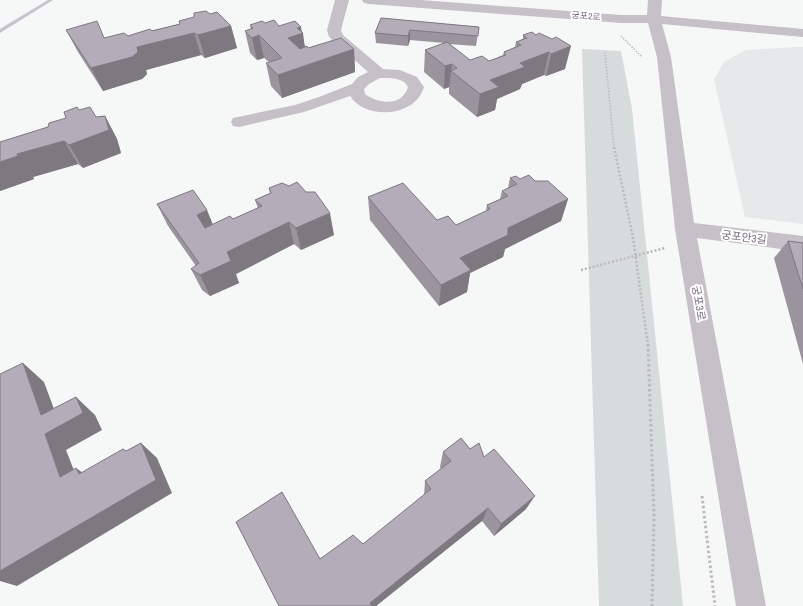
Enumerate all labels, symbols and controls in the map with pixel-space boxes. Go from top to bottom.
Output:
street label: 궁포2로 [571,9,601,23]
street label: 궁포안3길 [721,227,767,247]
street label: 궁포3로 [689,284,709,322]

